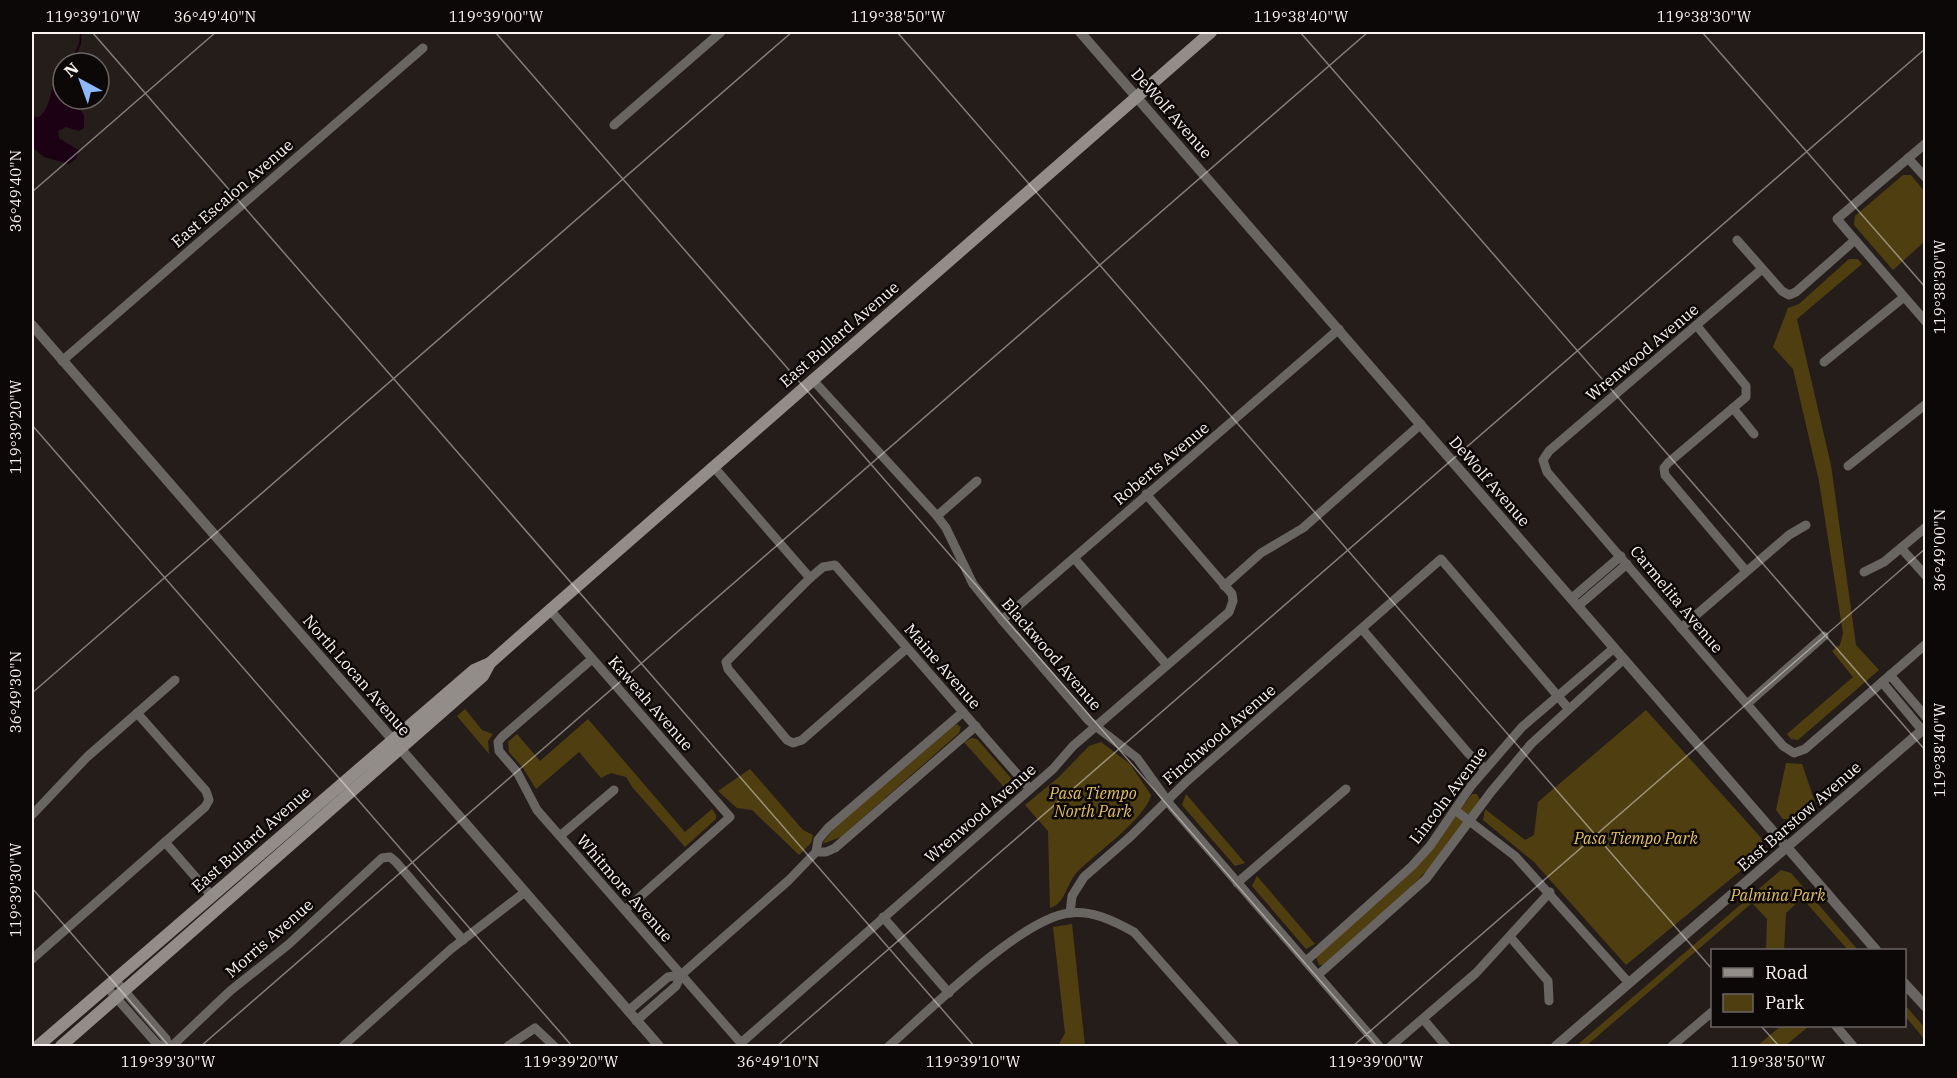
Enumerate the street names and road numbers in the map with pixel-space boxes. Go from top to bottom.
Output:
street label: DeWolf Avenue [1127,64,1217,162]
street label: East Escalon Avenue [167,135,297,251]
street label: East Bullard Avenue [775,277,903,391]
street label: Wrenwood Avenue [1582,299,1702,405]
street label: Roberts Avenue [1109,417,1213,509]
street label: DeWolf Avenue [1445,432,1535,530]
street label: Carmelita Avenue [1626,541,1728,657]
street label: Blackwood Avenue [998,594,1106,714]
street label: North Locan Avenue [299,610,415,740]
street label: Maine Avenue [901,619,985,713]
street label: Kaweah Avenue [604,651,698,755]
street label: Finchwood Avenue [1158,679,1280,789]
street label: Lincoln Avenue [1405,742,1491,848]
street label: East Barstow Avenue [1733,757,1865,875]
street label: Wrenwood Avenue [920,759,1040,867]
street label: East Bullard Avenue [187,782,315,896]
street label: Whitmore Avenue [573,830,677,946]
street label: Morris Avenue [221,894,317,982]

